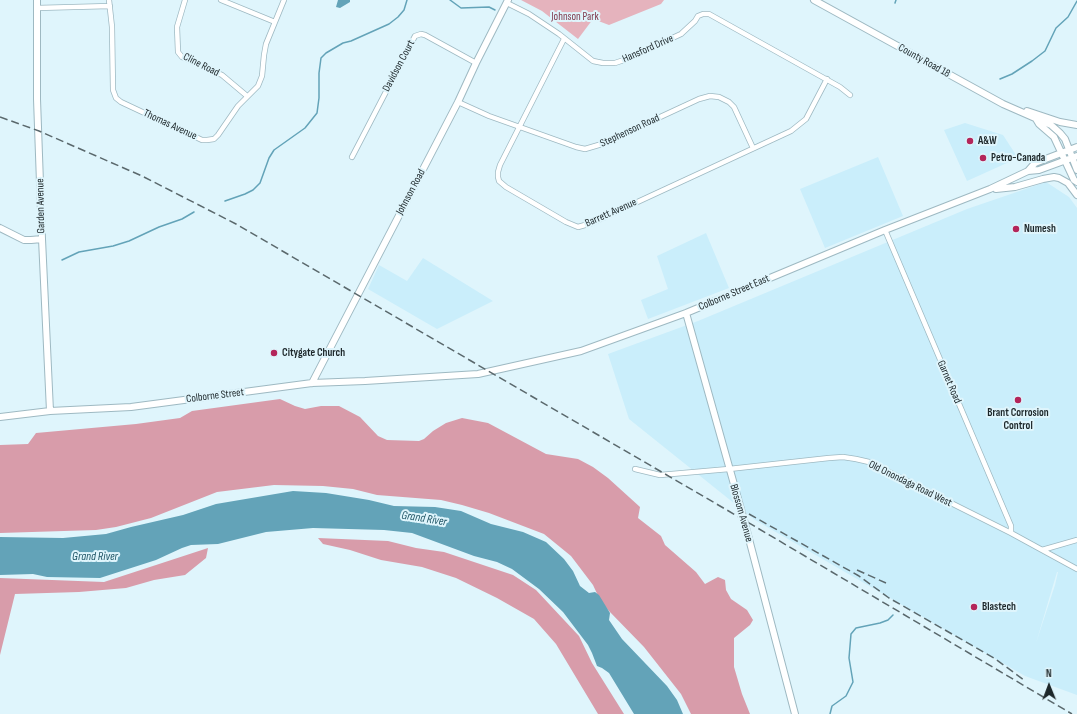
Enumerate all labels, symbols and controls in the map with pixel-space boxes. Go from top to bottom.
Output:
park label: Johnson Park [551,10,599,24]
street label: Hansford Drive [620,32,676,66]
street label: Davidson Court [380,38,418,94]
street label: County Road 18 [896,41,952,81]
street label: Cline Road [181,50,221,80]
street label: Thomas Avenue [141,107,199,143]
street label: Stephenson Road [598,111,662,151]
place label: A&W [978,134,997,148]
marker: A&W [965,136,975,146]
place label: Petro-Canada [991,151,1045,165]
marker: Petro-Canada [978,153,988,163]
street label: Johnson Road [394,167,428,217]
street label: Garden Avenue [34,178,48,234]
street label: Barrett Avenue [583,196,639,230]
place label: Numesh [1024,222,1056,236]
marker: Numesh [1011,224,1021,234]
street label: Colborne Street East [696,272,772,314]
place label: Citygate Church [282,346,345,360]
marker: Citygate Church [269,348,279,358]
street label: Garnet Road [934,359,964,405]
street label: Colborne Street [185,386,245,406]
marker: Brant Corrosion Control [1013,395,1023,405]
place label: Brant Corrosion Control [987,406,1049,432]
street label: Old Onondaga Road West [866,458,954,510]
street label: Blossom Avenue [726,483,756,543]
water label: Grand River [400,508,448,530]
water label: Grand River [72,550,118,564]
place label: Blastech [982,600,1016,614]
marker: Blastech [969,602,979,612]
north arrow [1029,666,1069,706]
text: N [1046,667,1052,680]

